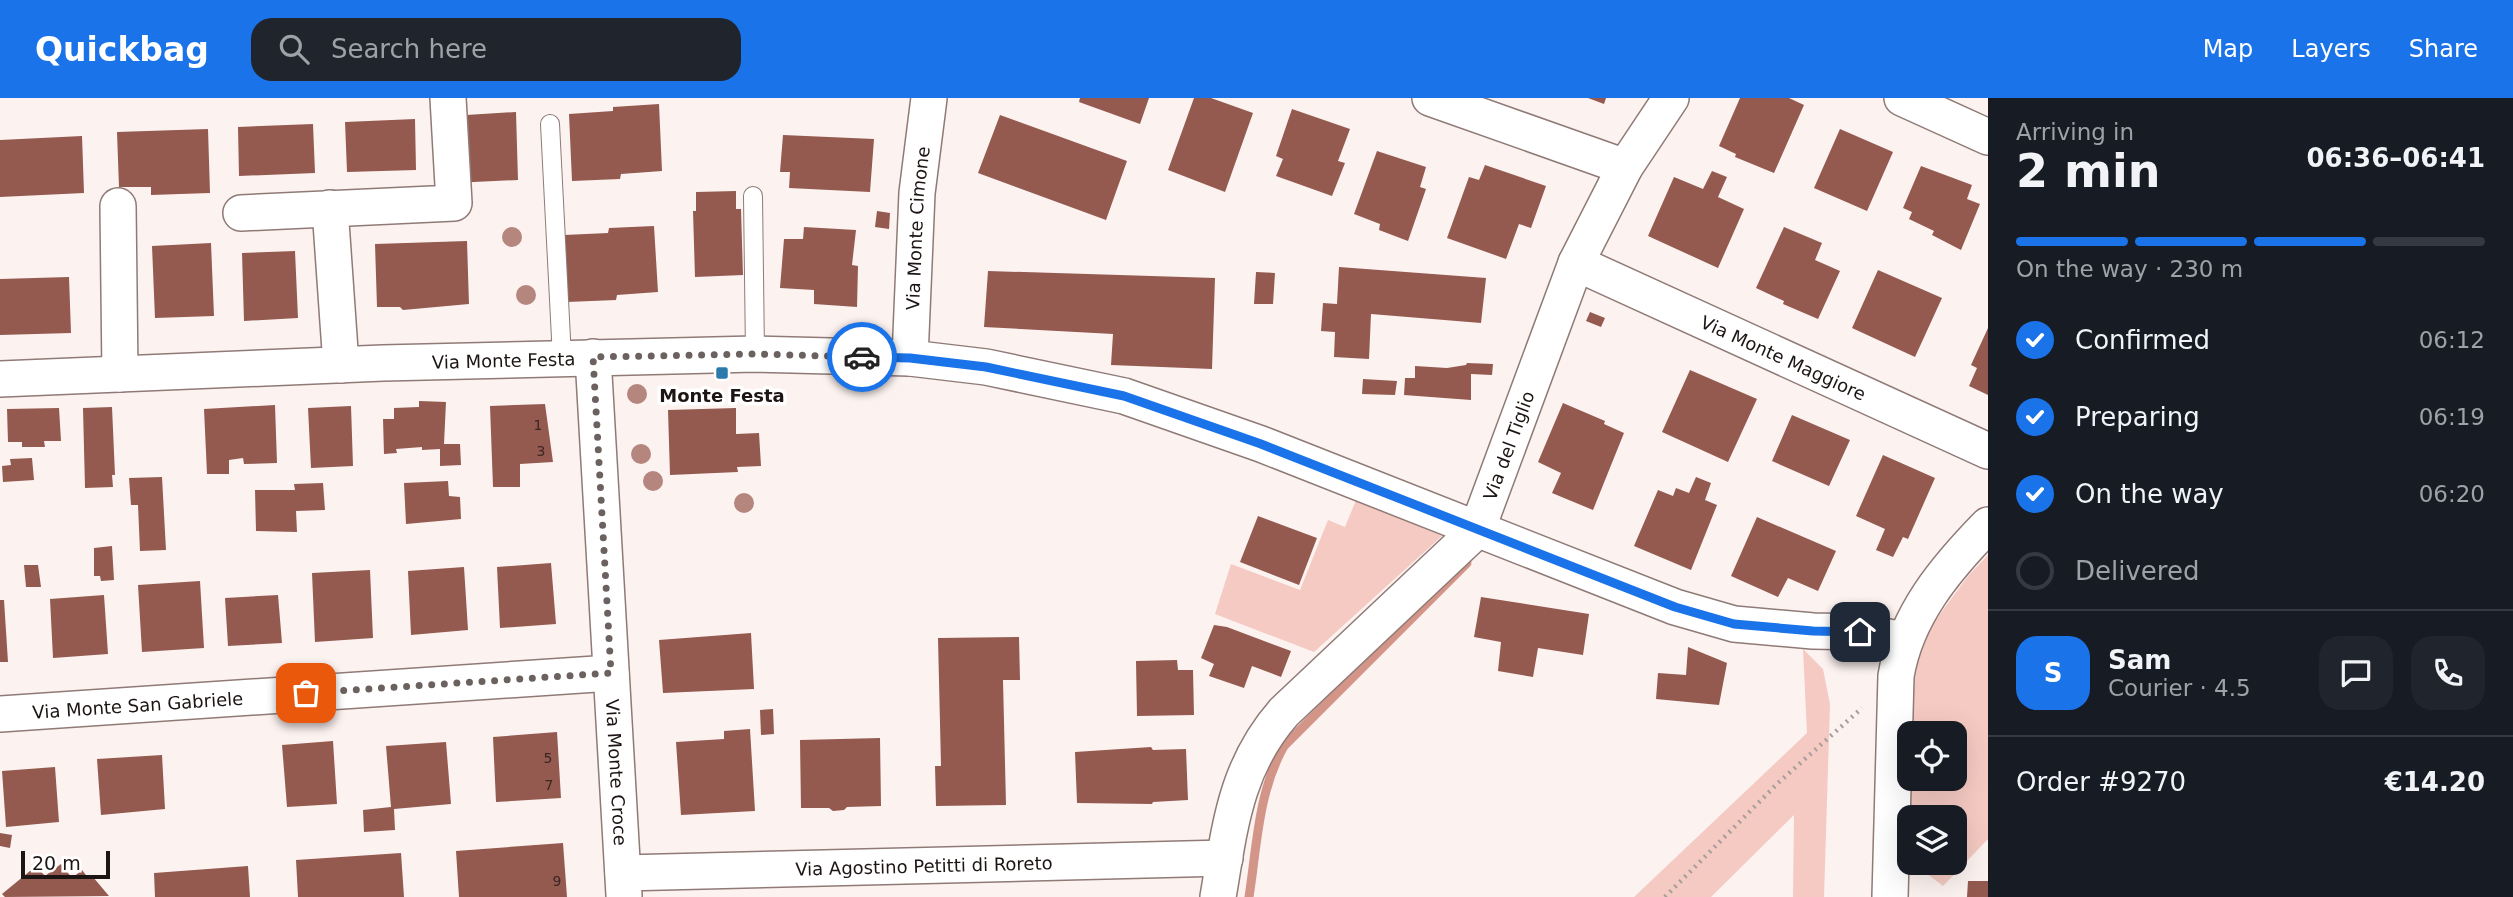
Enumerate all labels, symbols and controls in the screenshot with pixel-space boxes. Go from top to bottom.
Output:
search box [251,18,741,81]
text: Quickbag [35,30,209,69]
icon: search [275,30,313,68]
text: Search here [331,34,487,64]
text: Map [2203,35,2253,63]
text: Layers [2291,35,2371,63]
text: Share [2409,35,2478,63]
text: Arriving in [2016,119,2134,145]
text: 06:36–06:41 [2306,143,2485,173]
text: 2 min [2016,144,2160,198]
street label: Via Monte Cimone [902,145,933,311]
text: On the way · 230 m [2016,256,2243,282]
street label: Via Monte Maggiore [1698,311,1869,404]
icon: check [2016,321,2054,359]
courier [827,322,897,392]
text: Confirmed [2075,325,2210,355]
text: 06:12 [2419,327,2485,353]
icon: car [843,338,881,376]
street label: Via Monte Festa [432,348,576,372]
marker: Monte Festa [714,365,730,381]
place label: Monte Festa [659,385,785,406]
street label: Via del Tiglio [1479,388,1538,503]
icon: check [2016,398,2054,436]
text: Preparing [2075,402,2200,432]
text: 06:19 [2419,404,2485,430]
house number: 1 [534,417,542,433]
house number: 3 [537,443,545,459]
icon: check [2016,475,2054,513]
text: On the way [2075,479,2224,509]
text: 06:20 [2419,481,2485,507]
text: Delivered [2075,556,2199,586]
pin [1830,602,1890,662]
icon: home [1841,613,1879,651]
button: chat [2319,636,2393,710]
button: phone [2411,636,2485,710]
text: Sam [2108,645,2171,675]
text: S [2044,658,2062,688]
pin [276,663,336,723]
icon: bag [287,674,325,712]
text: Courier · 4.5 [2108,675,2251,701]
street label: Via Monte San Gabriele [32,687,244,722]
street label: Via Monte Croce [602,698,632,846]
map controls [1897,721,1967,875]
button: locate [1897,721,1967,791]
house number: 5 [544,750,552,766]
text: Order #9270 [2016,767,2186,797]
text: €14.20 [2385,767,2485,797]
house number: 7 [545,777,553,793]
button: layers [1897,805,1967,875]
scale bar [21,848,110,880]
text: 20 m [32,852,81,874]
street label: Via Agostino Petitti di Roreto [795,852,1053,879]
house number: 9 [553,873,561,889]

